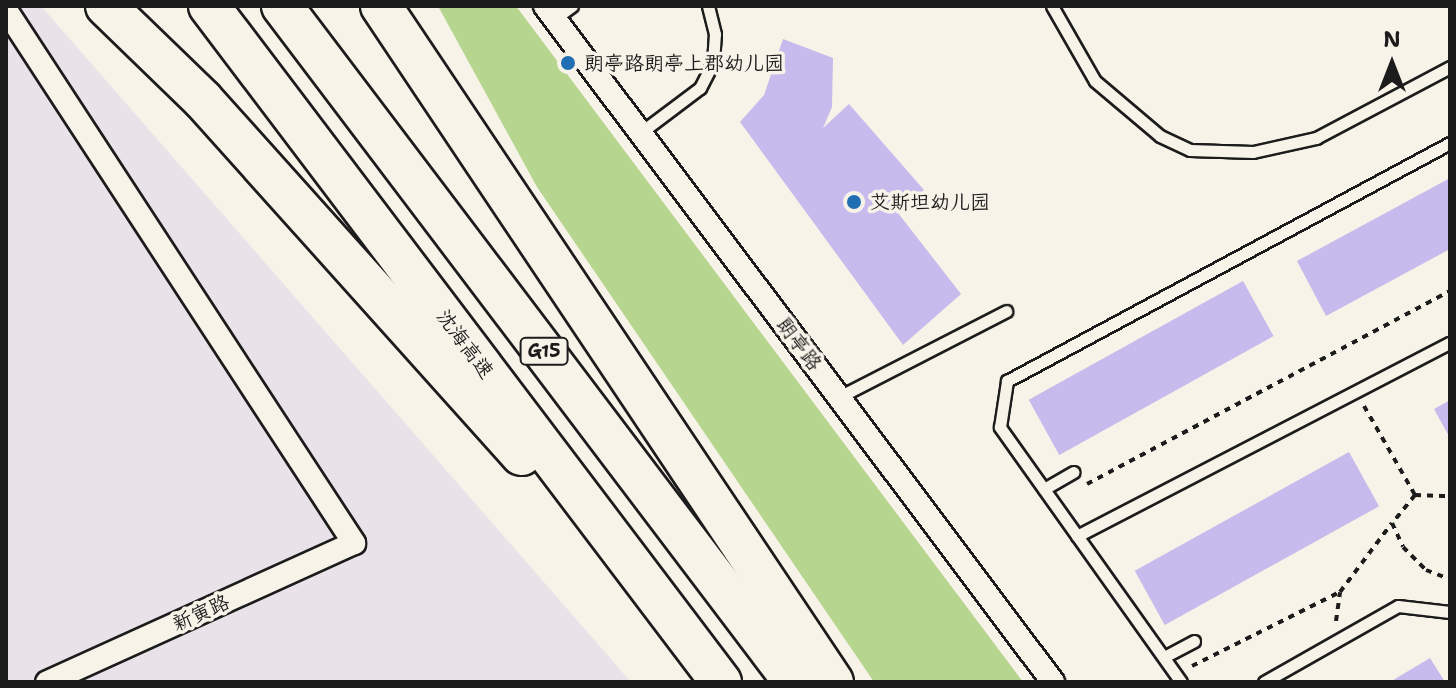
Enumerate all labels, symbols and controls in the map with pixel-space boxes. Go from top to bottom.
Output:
north arrow [1352,24,1432,104]
text: N [1383,25,1401,54]
place label: 朗亭路朗亭上郡幼儿园 [584,51,784,75]
marker: 朗亭路朗亭上郡幼儿园 [559,54,577,72]
place label: 艾斯坦幼儿园 [870,190,990,214]
marker: 艾斯坦幼儿园 [845,193,863,211]
street label: 沈海高速 [431,305,499,383]
street label: 朗亭路 [771,313,827,375]
road number: G15 [518,337,570,365]
street label: 新寅路 [169,590,233,636]

